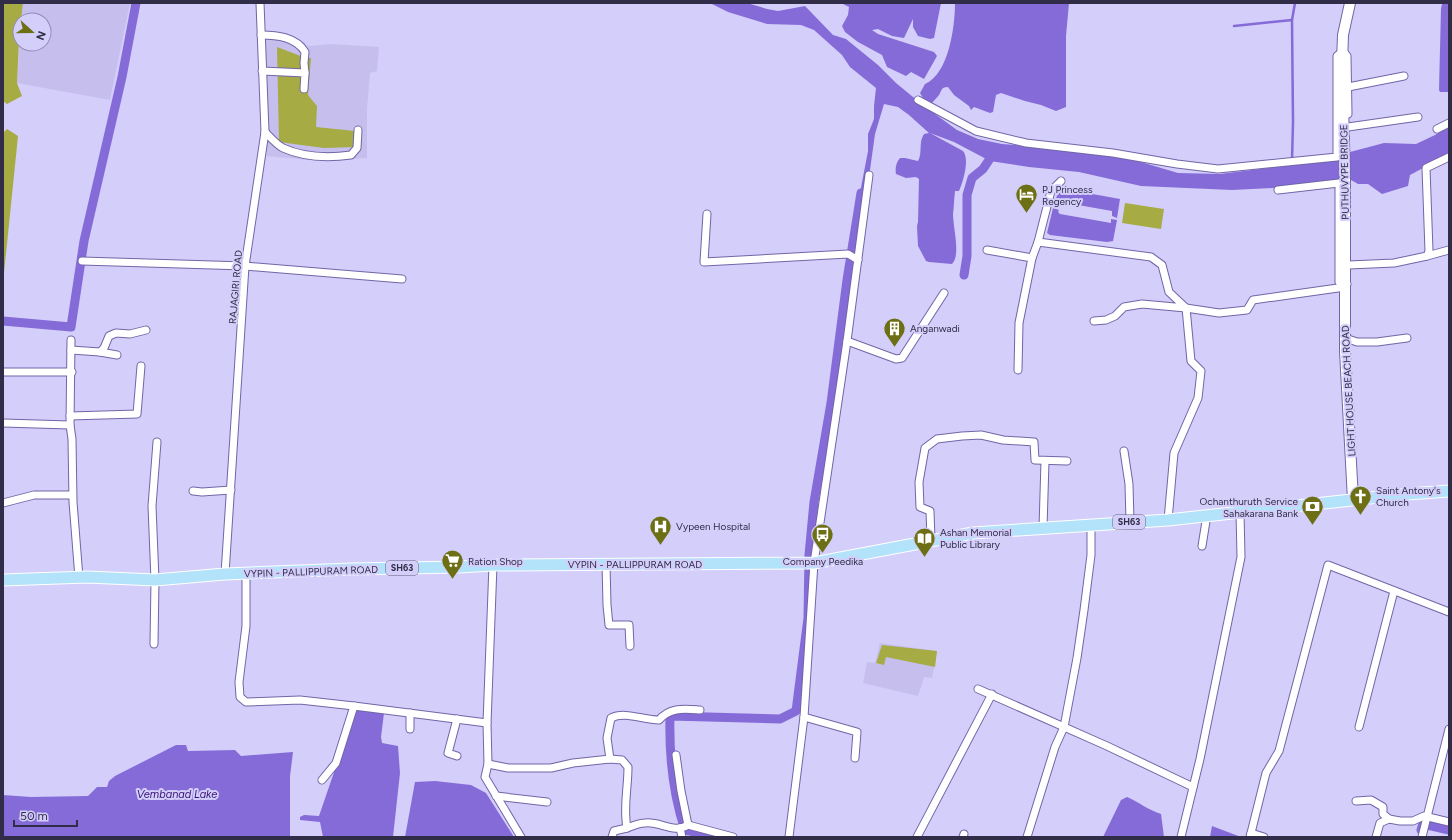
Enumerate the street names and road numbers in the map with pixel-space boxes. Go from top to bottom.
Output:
street label: PUTHUVYPE BRIDGE [1337,124,1352,220]
street label: RAJAGIRI ROAD [226,250,245,324]
street label: LIGHT HOUSE BEACH ROAD [1339,325,1358,457]
road number: SH63 [1113,515,1145,529]
street label: VYPIN - PALLIPPURAM ROAD [568,558,702,571]
road number: SH63 [386,561,418,575]
street label: VYPIN - PALLIPPURAM ROAD [244,563,378,580]

